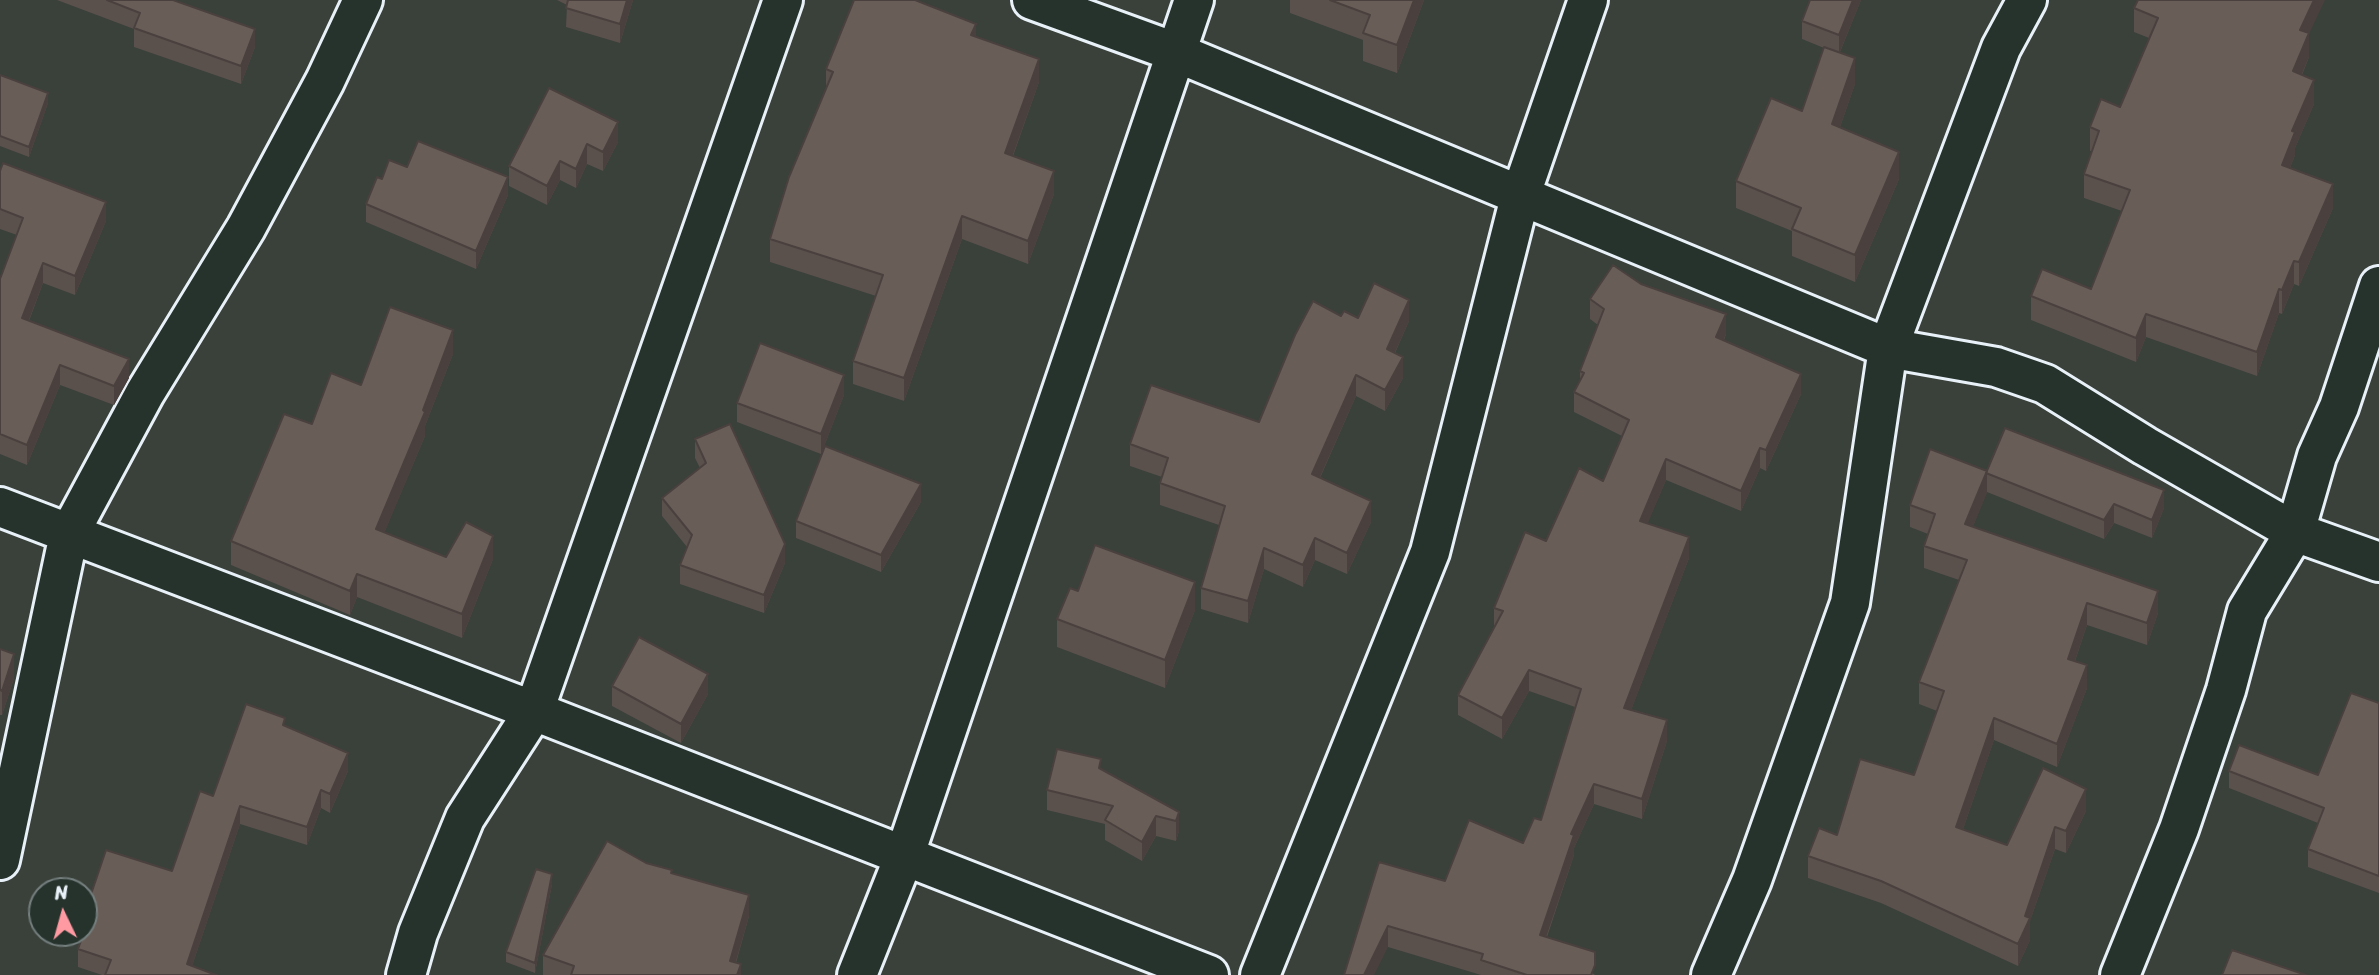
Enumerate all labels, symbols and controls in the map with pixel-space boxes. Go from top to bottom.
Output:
text: N [53,876,69,910]
north arrow [28,877,98,947]

